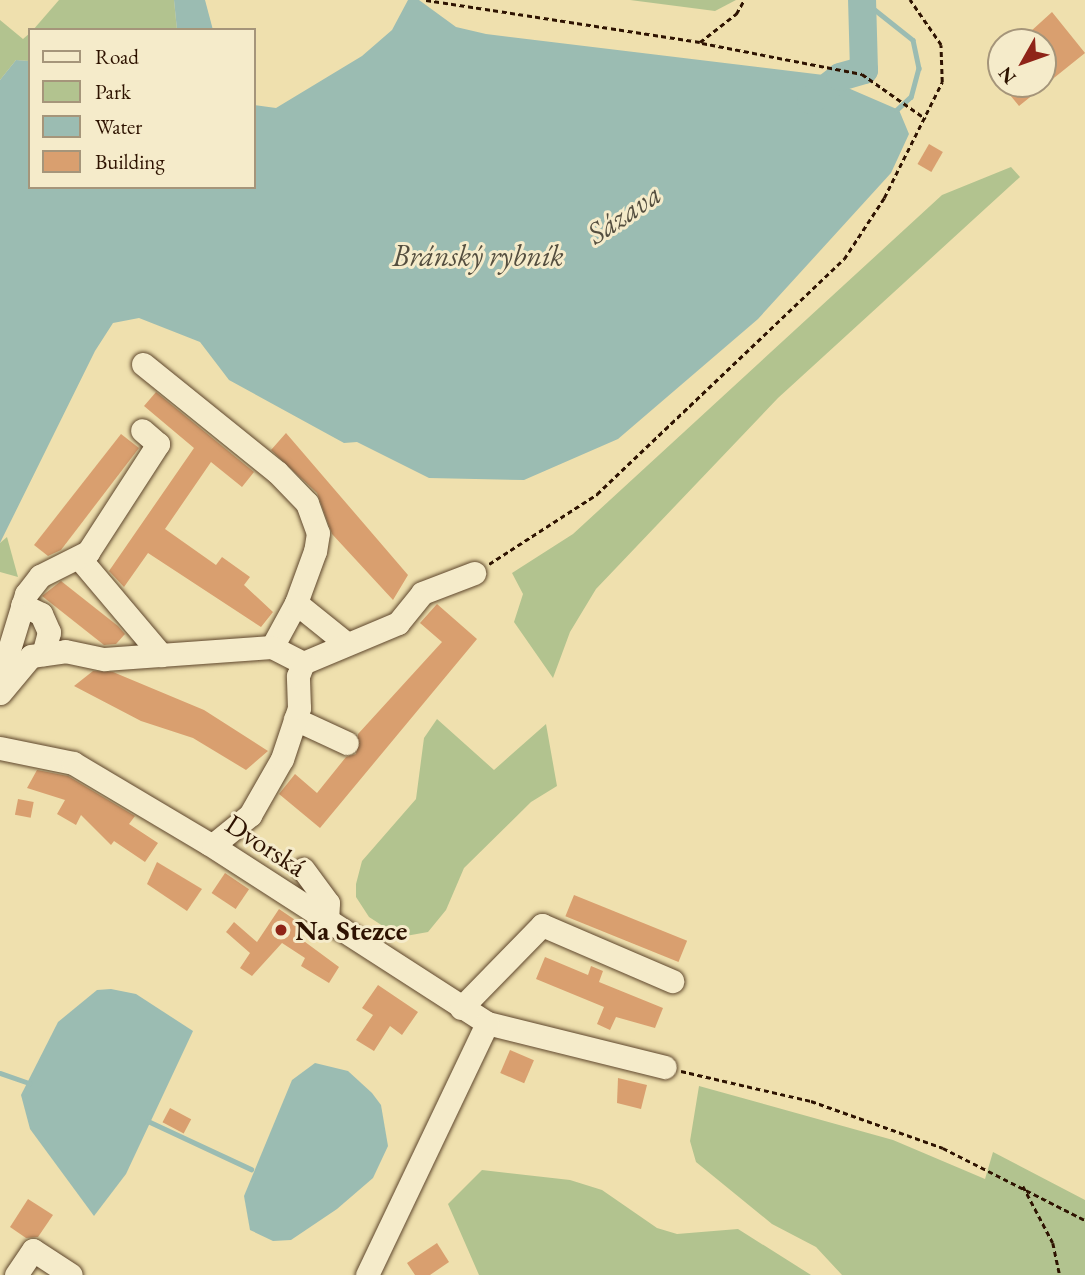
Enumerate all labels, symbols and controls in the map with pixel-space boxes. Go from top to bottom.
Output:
legend [28,28,256,189]
north arrow [987,28,1057,98]
text: Road [95,43,139,70]
text: N [993,62,1022,89]
text: Park [95,78,131,105]
text: Water [95,113,142,140]
text: Building [95,148,165,175]
water label: Sázava [580,176,668,252]
water label: Bránský rybník [392,238,564,274]
street label: Dvorská [219,807,313,883]
place label: Na Stezce [295,913,407,947]
marker: Na Stezce [273,922,289,938]

